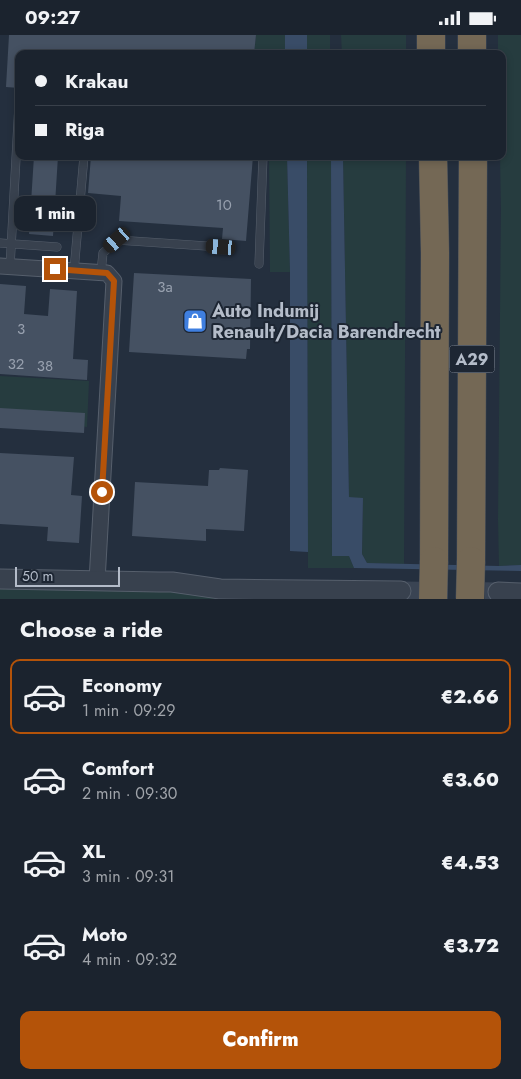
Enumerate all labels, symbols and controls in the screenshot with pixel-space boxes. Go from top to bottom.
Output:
text: 09:27 [25,4,80,31]
text: Krakau [65,68,128,95]
text: Riga [65,116,104,143]
house number: 10 [216,194,232,216]
callout: 1 min [14,197,96,231]
text: 1 min [35,202,75,225]
car [100,224,133,256]
car [205,238,236,256]
route end [44,258,66,280]
house number: 3a [157,276,173,298]
place label: Auto Indumij Renault/Dacia Barendrecht [211,298,441,345]
shop icon: Auto Indumij Renault/Dacia Barendrecht [182,308,208,334]
house number: 3 [17,318,25,340]
road number: A29 [450,345,494,373]
house number: 32 [8,353,24,375]
house number: 38 [37,355,53,377]
route start [91,481,113,503]
scale bar [15,564,120,587]
text: 50 m [22,566,53,586]
text: Choose a ride [20,613,163,645]
text: Economy [82,672,162,699]
icon: car [22,674,67,719]
text: €2.66 [440,683,499,710]
text: 1 min · 09:29 [82,699,175,722]
text: Comfort [82,755,154,782]
icon: car [22,757,67,802]
text: €3.60 [442,766,499,793]
text: 2 min · 09:30 [82,782,177,805]
text: XL [82,838,105,865]
icon: car [22,840,67,885]
text: €4.53 [441,849,499,876]
text: 3 min · 09:31 [82,865,175,888]
text: Moto [82,921,127,948]
icon: car [22,923,67,968]
text: €3.72 [443,932,499,959]
text: 4 min · 09:32 [82,948,177,971]
button: Confirm [20,1011,501,1069]

